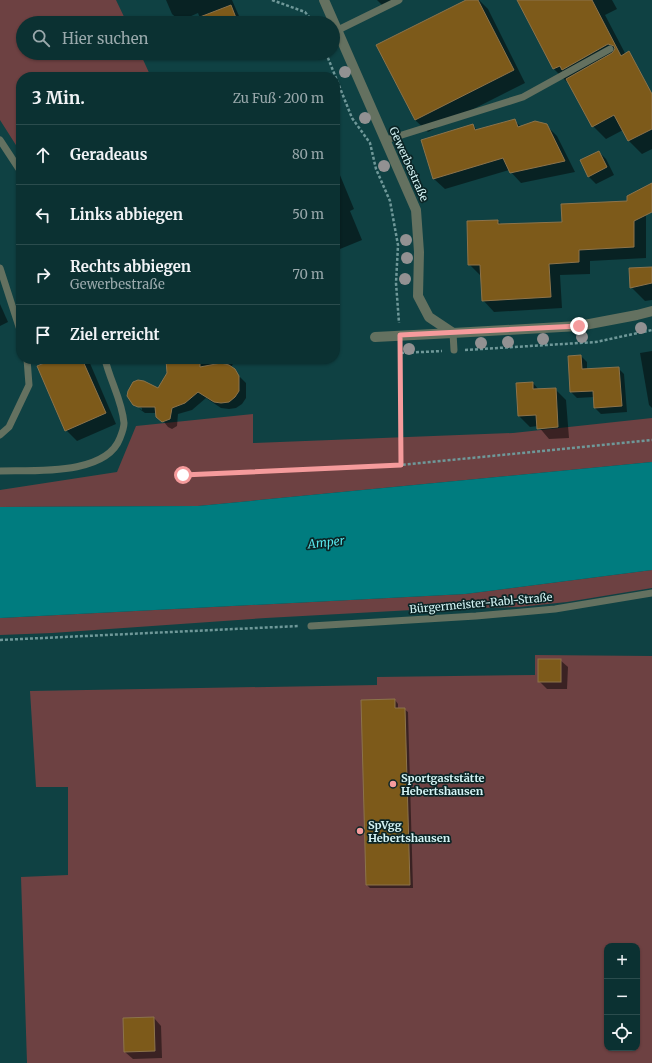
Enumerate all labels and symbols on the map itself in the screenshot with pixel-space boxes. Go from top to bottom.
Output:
street label: Gewerbestraße [386,125,432,204]
route end [570,317,588,335]
route start [174,466,192,484]
water label: Amper [306,533,346,551]
street label: Bürgermeister-Rabl-Straße [409,590,553,616]
place label: Sportgaststätte Hebertshausen [401,771,485,798]
marker: Sportgaststätte Hebertshausen [388,779,398,789]
place label: SpVgg Hebertshausen [368,818,451,845]
marker: SpVgg Hebertshausen [355,826,365,836]

